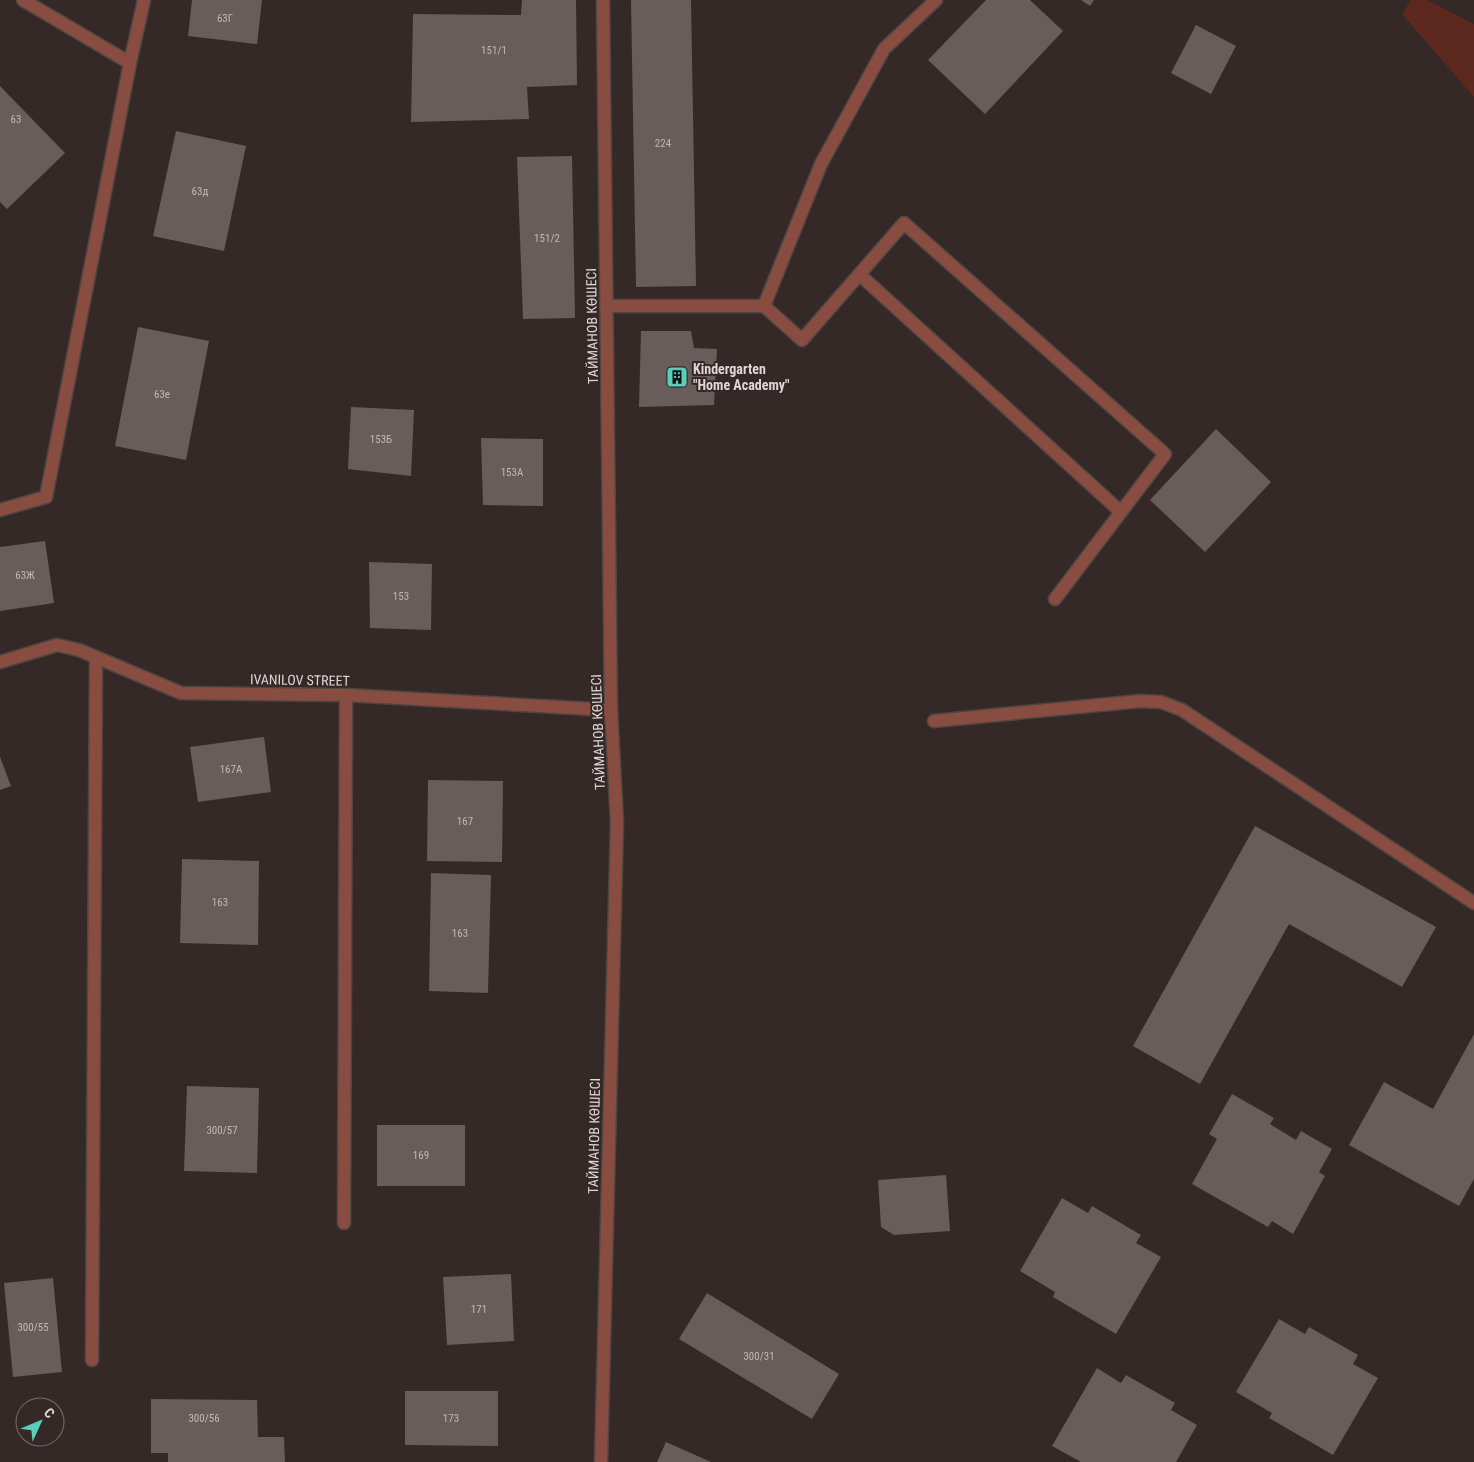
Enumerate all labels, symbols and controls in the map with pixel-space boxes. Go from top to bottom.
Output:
house number: 63Г [217,12,233,25]
house number: 151/1 [481,44,507,57]
house number: 63 [11,113,21,126]
house number: 224 [655,137,672,150]
house number: 63д [192,185,208,198]
house number: 151/2 [534,232,560,245]
street label: ТАЙМАНОВ КӨШЕСІ [583,268,601,384]
place label: Kindergarten "Home Academy" [693,361,790,393]
building icon: Kindergarten "Home Academy" [665,365,689,389]
house number: 63е [154,388,170,401]
house number: 153Б [370,433,392,446]
house number: 153А [501,466,524,479]
house number: 63Ж [15,569,35,582]
house number: 153 [393,590,409,603]
street label: IVANILOV STREET [250,671,350,689]
street label: ТАЙМАНОВ КӨШЕСІ [588,674,608,790]
house number: 167А [220,763,243,776]
house number: 167 [457,815,473,828]
house number: 163 [212,896,228,909]
house number: 163 [452,927,468,940]
street label: ТАЙМАНОВ КӨШЕСІ [585,1078,603,1194]
house number: 300/57 [206,1124,238,1137]
house number: 169 [413,1149,429,1162]
house number: 171 [471,1303,487,1316]
house number: 300/55 [17,1321,49,1334]
house number: 300/31 [743,1350,775,1363]
north arrow [15,1397,65,1447]
text: С [41,1405,58,1421]
house number: 300/56 [188,1412,220,1425]
house number: 173 [443,1412,459,1425]

